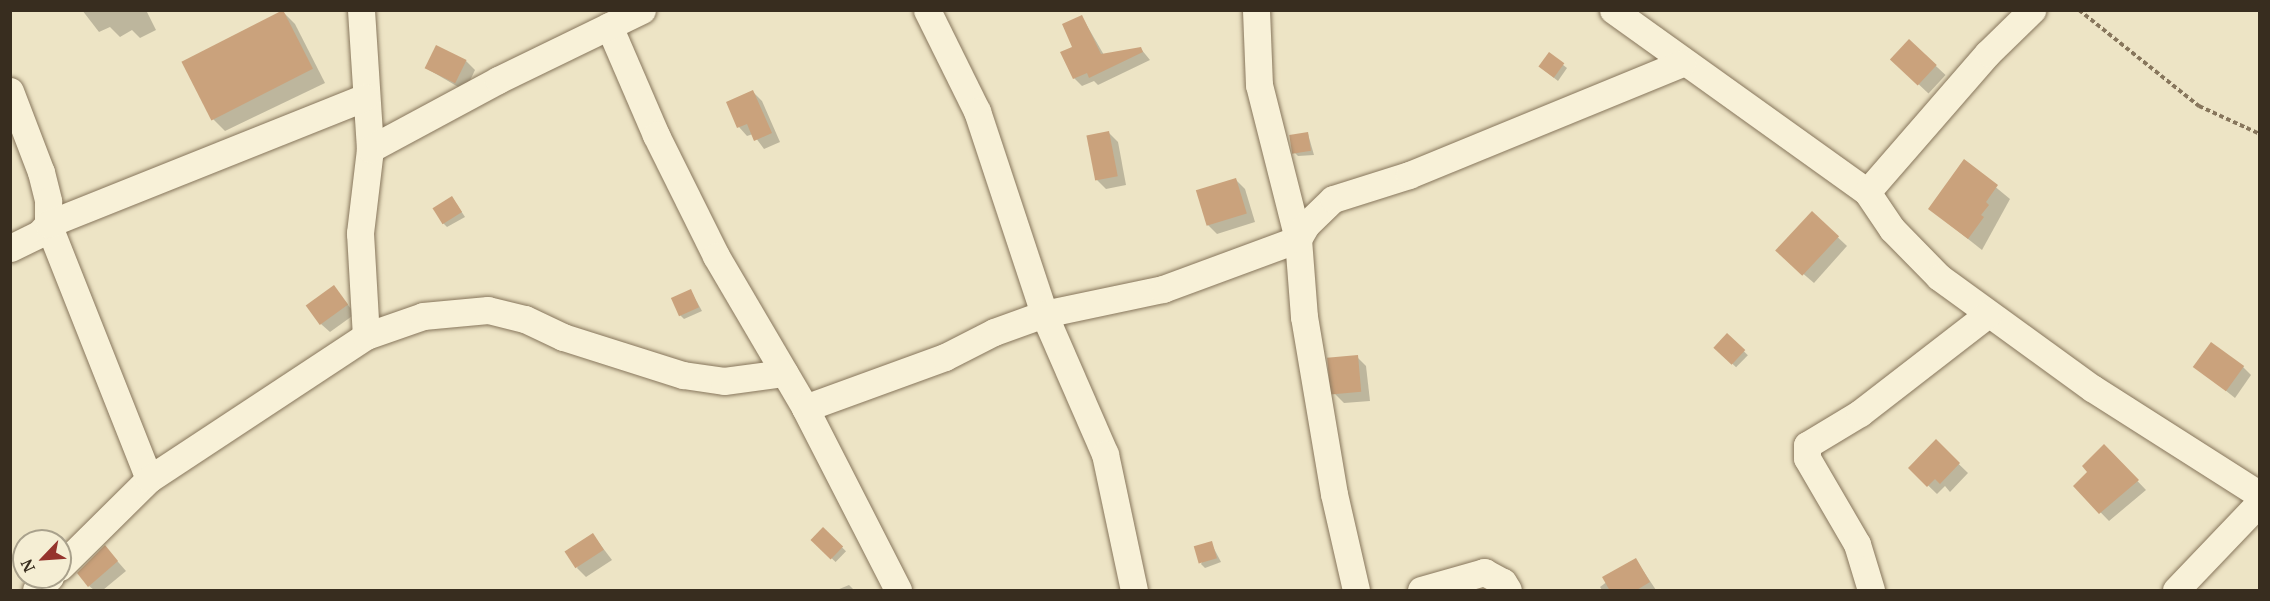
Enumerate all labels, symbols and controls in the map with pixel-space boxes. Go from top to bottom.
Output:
north arrow [12,529,72,589]
text: N [15,556,40,576]

